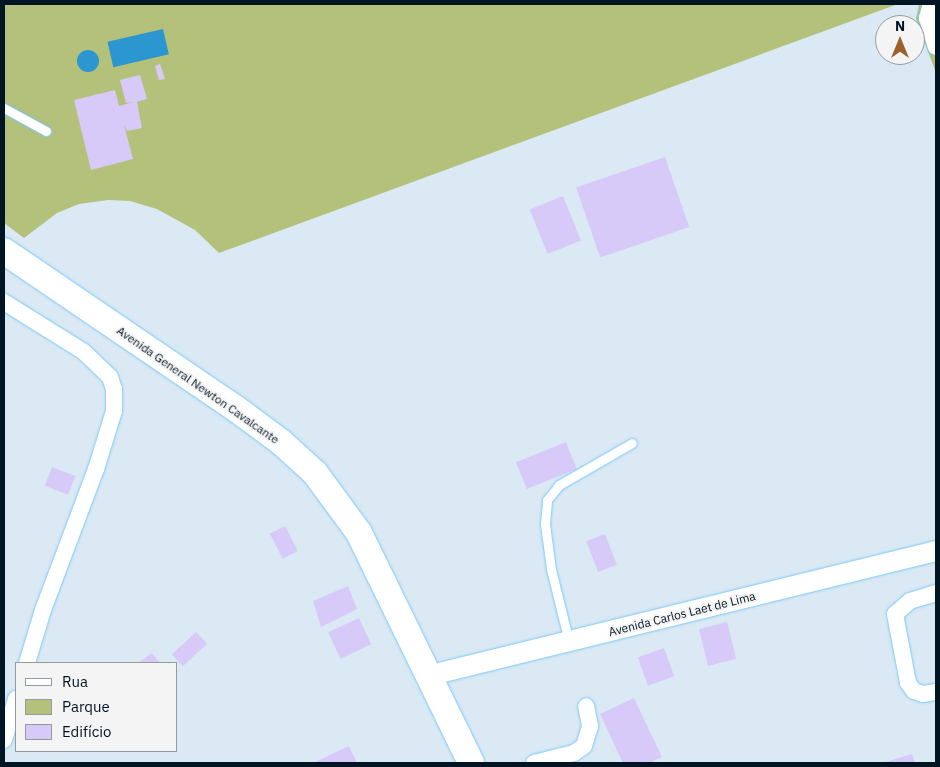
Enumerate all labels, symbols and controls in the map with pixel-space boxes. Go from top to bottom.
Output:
north arrow [875,15,925,65]
text: N [895,17,905,35]
street label: Avenida General Newton Cavalcante [114,323,282,447]
street label: Avenida Carlos Laet de Lima [607,589,757,639]
legend [15,662,178,752]
text: Rua [62,672,88,691]
text: Parque [62,697,110,716]
text: Edifício [62,722,111,741]

